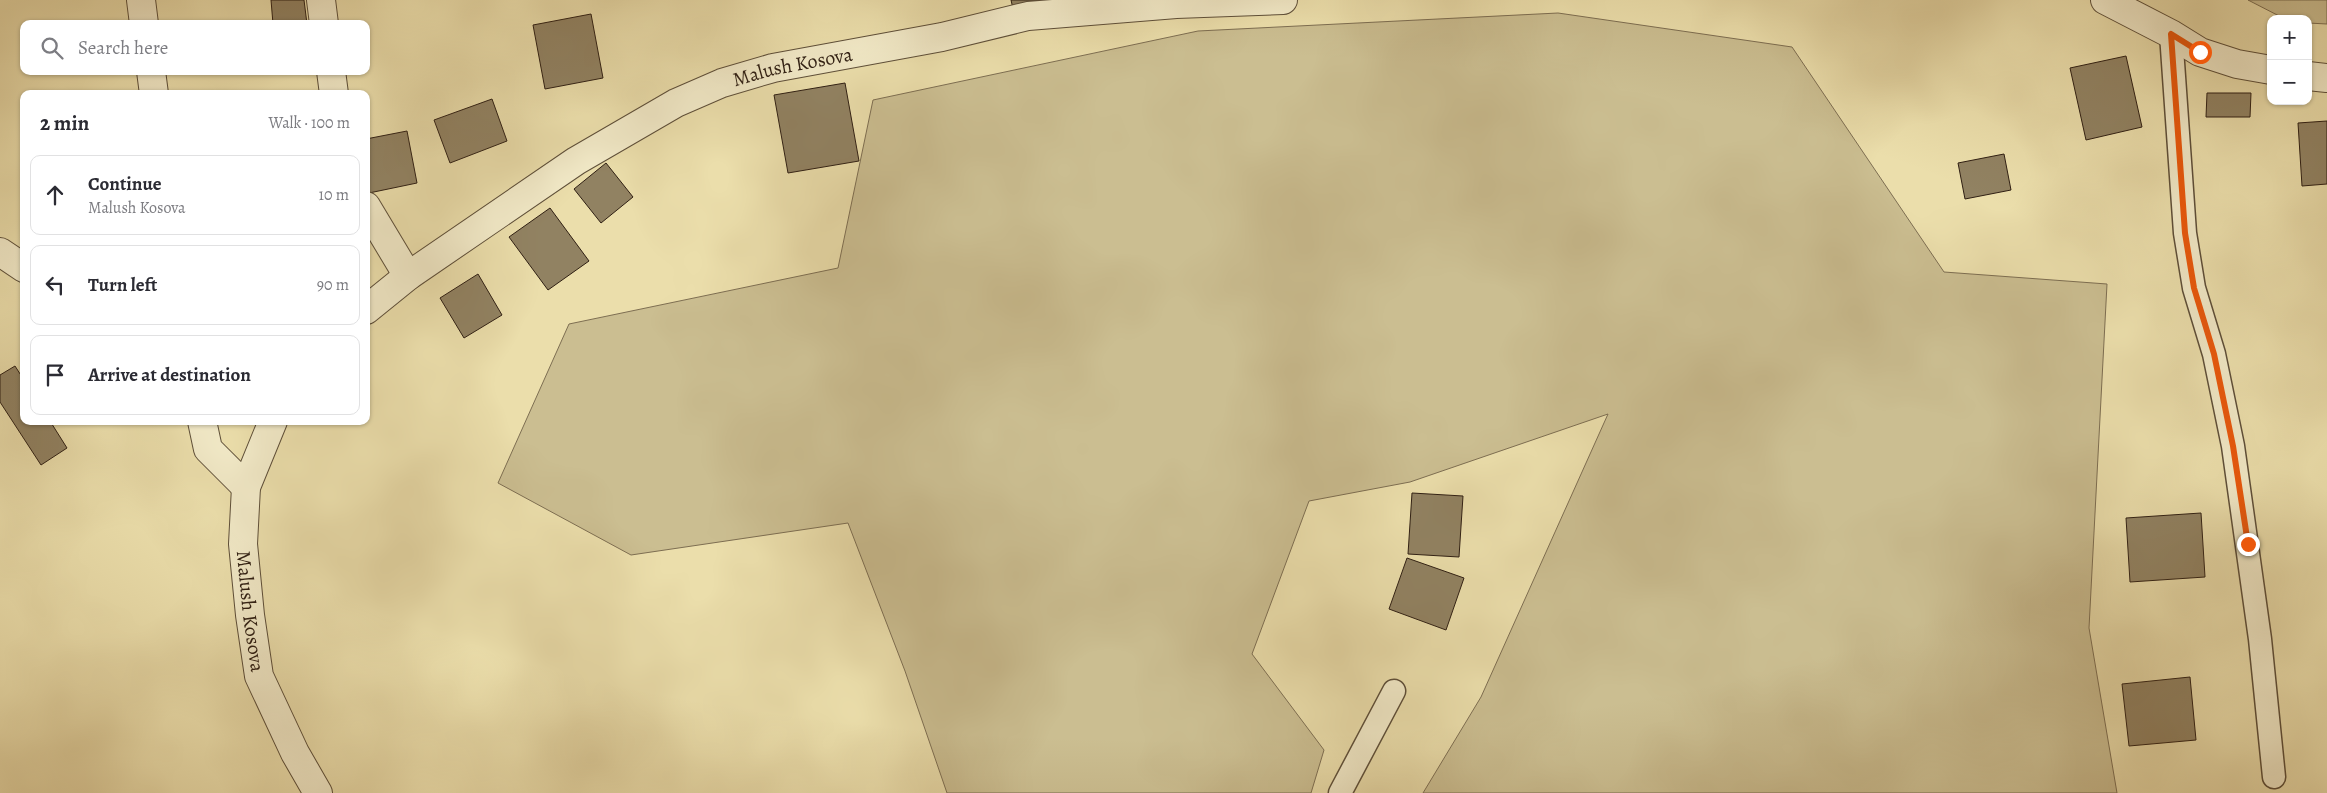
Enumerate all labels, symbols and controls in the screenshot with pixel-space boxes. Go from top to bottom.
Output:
map controls [2267,15,2312,105]
button: + [2267,15,2312,60]
search box [20,20,370,75]
icon: search [38,34,66,62]
text: Search here [78,35,168,61]
street label: Malush Kosova [729,40,855,93]
route start [2189,41,2212,64]
button: − [2267,60,2312,105]
text: 2 min [40,109,89,137]
text: Walk · 100 m [269,112,350,134]
text: Continue [88,171,162,197]
icon: ahead [41,181,69,209]
text: 10 m [319,184,349,206]
text: Malush Kosova [88,197,186,219]
icon: left [41,271,69,299]
text: Turn left [88,272,157,298]
text: 90 m [317,274,349,296]
icon: arrive [41,361,69,389]
text: Arrive at destination [88,362,251,388]
route end [2237,533,2260,556]
street label: Malush Kosova [230,549,272,674]

